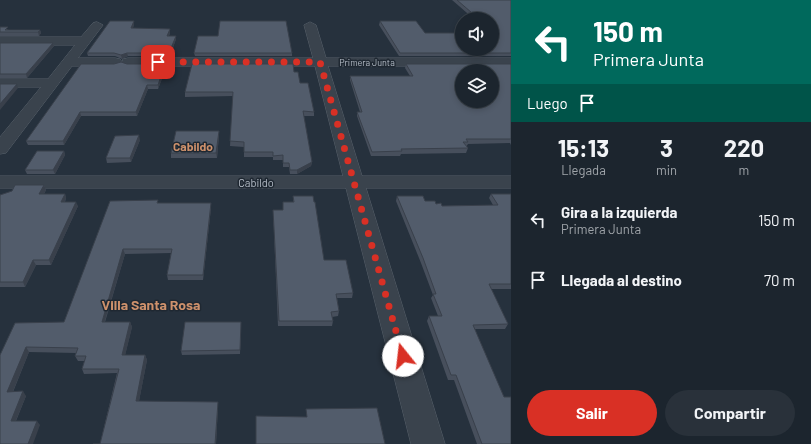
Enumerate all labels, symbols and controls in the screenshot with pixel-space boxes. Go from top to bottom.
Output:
map controls [455,12,499,108]
button: sound [455,12,499,56]
text: 150 m [593,14,663,48]
icon: left [527,16,579,68]
pin [141,45,175,79]
text: Primera Junta [593,48,704,70]
icon: arrive [147,51,169,73]
street label: Primera Junta [339,57,395,68]
button: layers [455,64,499,108]
icon: arrive [576,92,598,114]
text: Luego [527,94,568,112]
text: 15:13 [558,133,609,162]
text: 3 [660,133,673,162]
text: 220 [724,133,764,162]
district label: Cabildo [173,139,213,153]
text: Llegada [561,162,606,178]
text: min [656,162,677,178]
text: m [739,162,749,178]
street label: Cabildo [238,176,274,189]
text: Gira a la izquierda [561,203,677,221]
icon: left [527,209,549,231]
text: 150 m [758,211,795,229]
text: Primera Junta [561,221,641,237]
icon: arrive [527,269,549,291]
text: Llegada al destino [561,271,682,289]
text: 70 m [764,271,795,289]
district label: Villa Santa Rosa [102,296,200,313]
position arrow [382,335,424,377]
button: Salir [527,390,657,436]
button: Compartir [665,390,795,436]

